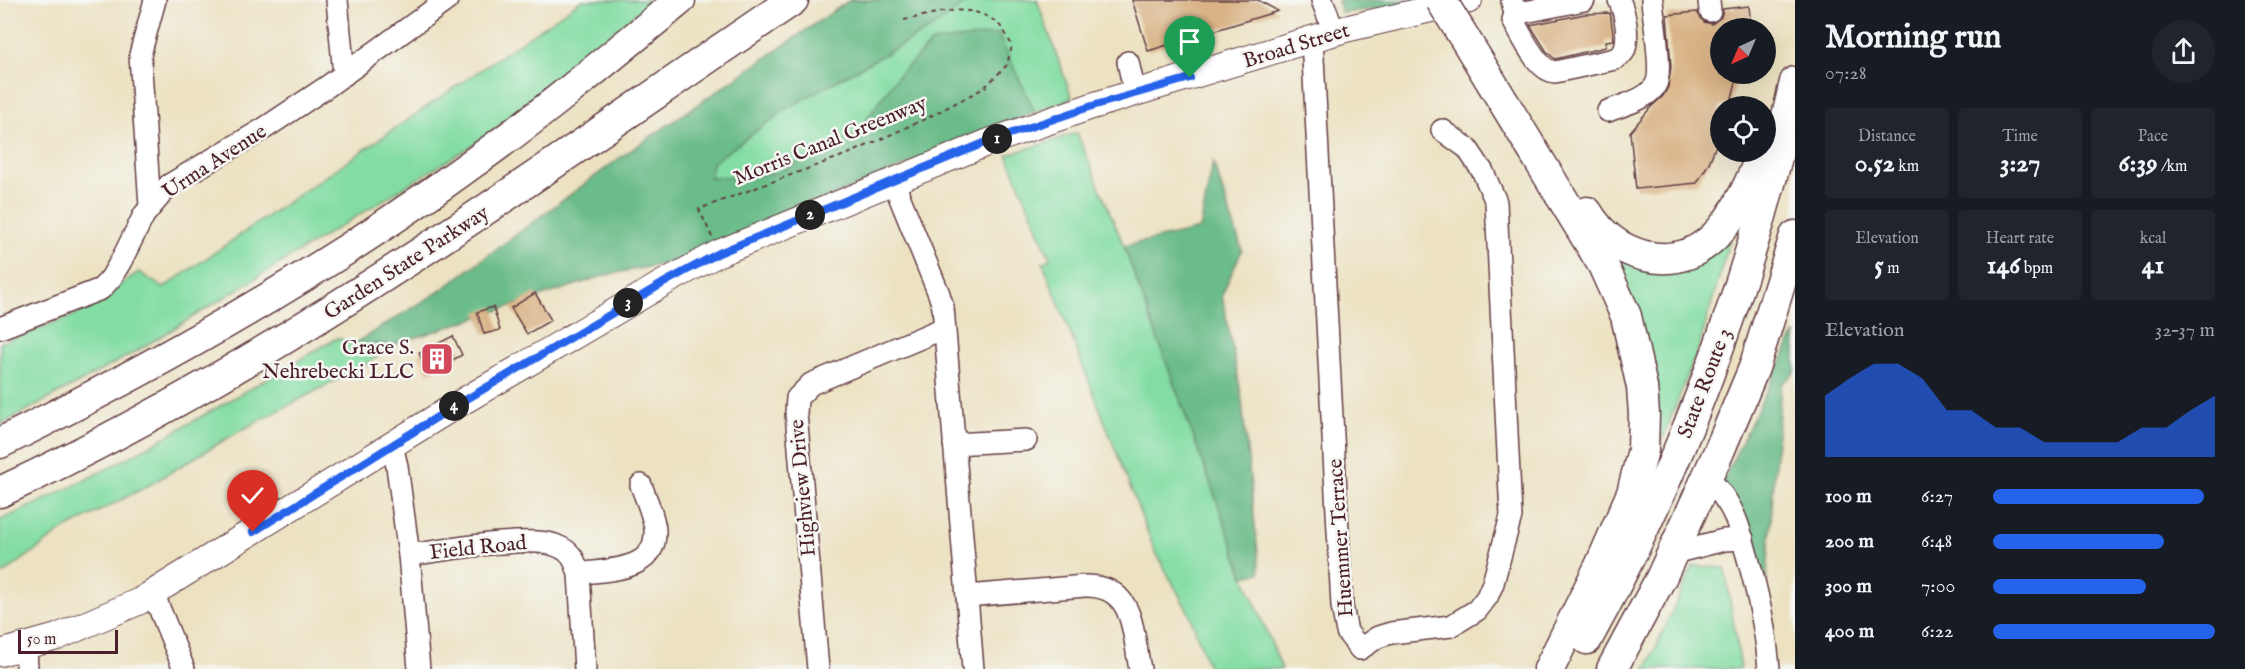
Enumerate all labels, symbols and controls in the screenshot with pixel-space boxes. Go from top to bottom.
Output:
pin [1164,16,1215,78]
street label: Broad Street [1240,17,1353,75]
text: Morning run [1825,17,2001,59]
north arrow [1710,18,1776,84]
map controls [1710,18,1776,162]
button: share [2152,20,2215,83]
icon: arrive [1173,25,1206,58]
text: 07:28 [1825,61,1867,86]
street label: Morris Canal Greenway [730,90,932,193]
button: locate [1710,96,1776,162]
street label: Urma Avenue [158,118,272,206]
pin: 1 [982,124,1012,154]
text: Distance [1858,127,1916,147]
text: Time [2002,127,2038,147]
text: Pace [2138,127,2168,147]
text: 1 [994,129,1000,149]
text: 0.52 [1855,147,1895,180]
text: 3:27 [2000,147,2040,180]
text: 6:39 [2119,147,2158,180]
text: km [1895,157,1919,177]
text: /km [2158,157,2187,177]
street label: Garden State Parkway [319,199,495,327]
pin: 2 [795,200,825,230]
text: 2 [806,205,814,225]
text: Elevation [1855,229,1919,249]
text: Heart rate [1986,229,2054,249]
text: kcal [2140,229,2166,249]
text: 5 [1874,249,1884,282]
text: 146 [1987,249,2020,282]
text: 41 [2142,249,2164,282]
text: m [1884,259,1900,279]
text: bpm [2020,259,2053,279]
pin: 3 [613,288,643,318]
text: 3 [625,293,631,313]
text: Elevation [1825,318,1904,343]
text: 32–37 m [2155,318,2215,343]
street label: State Route 3 [1672,325,1739,442]
place label: Grace S. Nehrebecki LLC [262,335,414,386]
building icon: Grace S. Nehrebecki LLC [419,341,455,377]
pin: 4 [439,391,469,421]
text: 4 [450,396,458,416]
street label: Highview Drive [784,418,823,558]
street label: Huemmer Terrace [1322,457,1361,618]
pin [227,470,278,532]
icon: check [236,479,269,512]
text: 100 m [1825,484,1872,509]
text: 6:27 [1921,484,1953,509]
text: 200 m [1825,529,1874,554]
text: 6:48 [1921,529,1952,554]
street label: Field Road [428,530,529,567]
text: 300 m [1825,574,1872,599]
text: 7:00 [1921,574,1955,599]
text: 400 m [1825,619,1874,644]
text: 6:22 [1921,619,1953,644]
scale bar [18,627,118,654]
text: 50 m [27,630,56,650]

